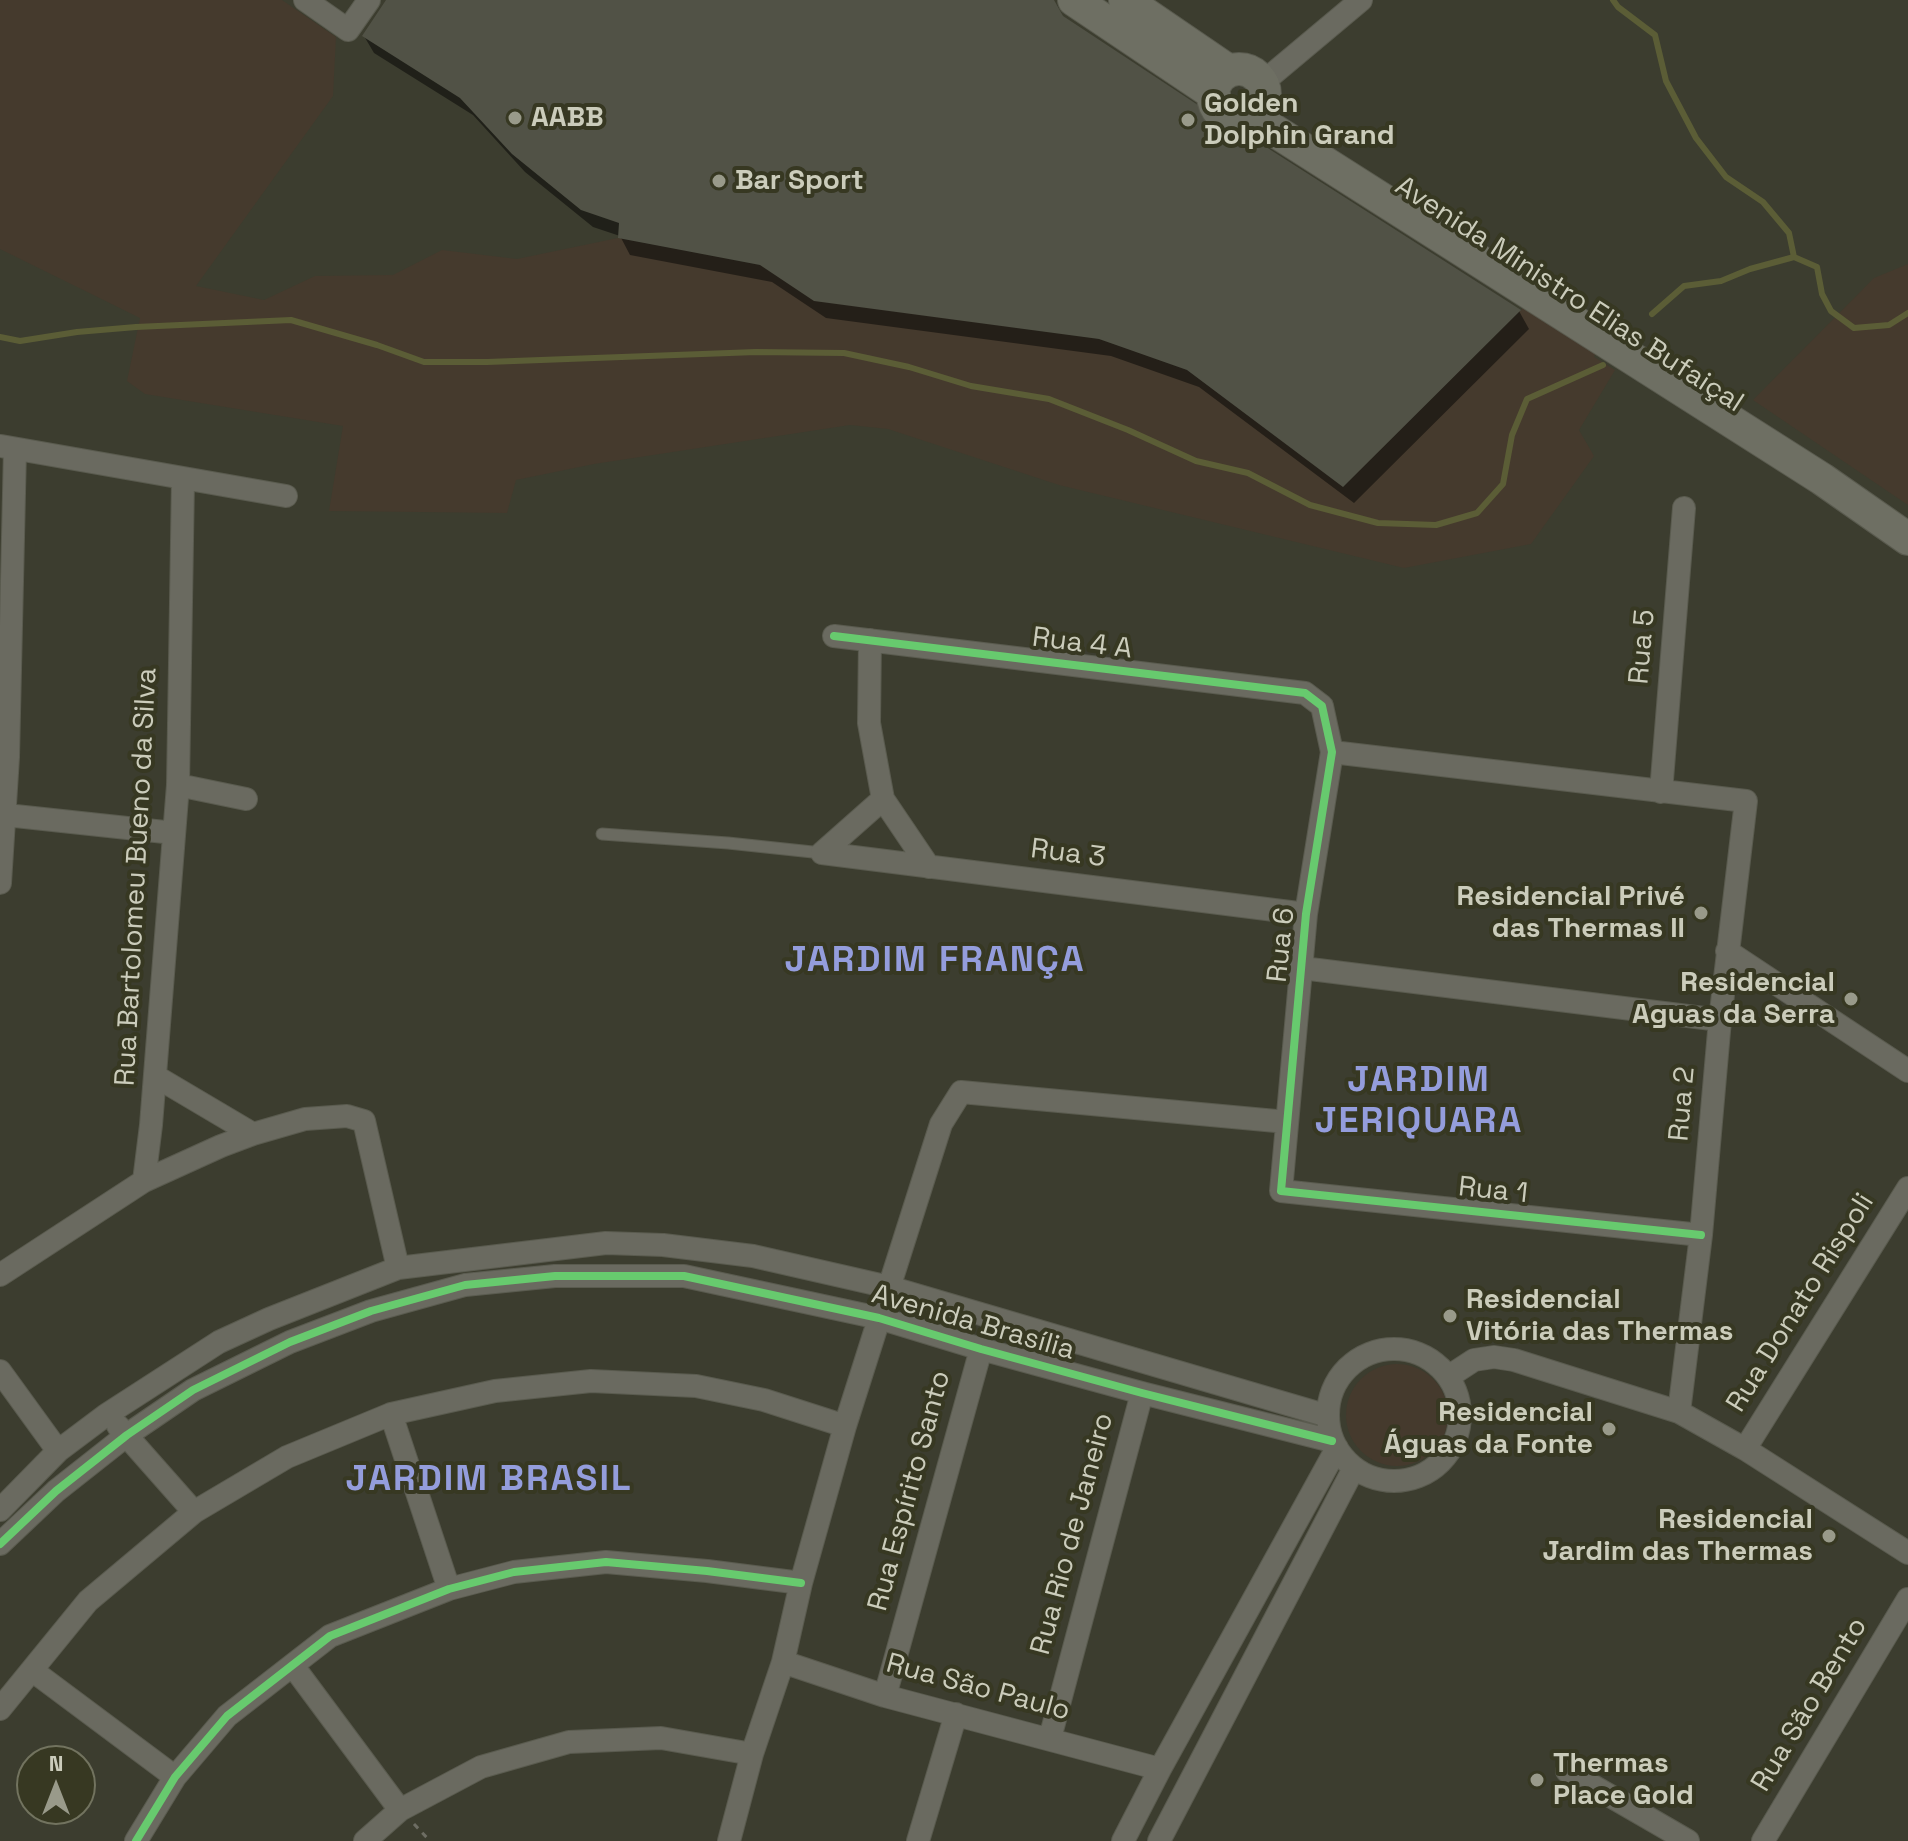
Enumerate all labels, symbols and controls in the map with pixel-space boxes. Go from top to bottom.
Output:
place label: Golden Dolphin Grand [1204,87,1395,153]
place label: AABB [531,101,604,135]
marker: AABB [506,109,524,127]
marker: Golden Dolphin Grand [1179,111,1197,129]
place label: Bar Sport [735,164,864,198]
street label: Avenida Ministro Elias Bufaiçal [1389,170,1749,420]
marker: Bar Sport [710,172,728,190]
street label: Rua 5 [1623,608,1663,686]
street label: Rua 4 A [1030,621,1134,667]
street label: Rua Bartolomeu Bueno da Silva [109,667,165,1087]
street label: Rua 3 [1029,833,1107,875]
place label: Residencial Privé das Thermas II [1457,880,1685,946]
marker: Residencial Privé das Thermas II [1692,904,1710,922]
street label: Rua 6 [1261,906,1303,984]
district label: JARDIM FRANÇA [784,939,1086,983]
place label: Residencial Aguas da Serra [1632,966,1835,1032]
marker: Residencial Aguas da Serra [1842,990,1860,1008]
district label: JARDIM JERIQUARA [1315,1059,1523,1144]
street label: Rua 2 [1663,1065,1703,1143]
street label: Rua 1 [1457,1171,1529,1211]
street label: Rua Donato Rispoli [1720,1187,1882,1419]
street label: Avenida Brasília [868,1278,1078,1368]
place label: Residencial Vitória das Thermas [1466,1283,1733,1349]
marker: Residencial Vitória das Thermas [1441,1307,1459,1325]
street label: Rua Espírito Santo [862,1367,958,1615]
place label: Residencial Águas da Fonte [1384,1396,1593,1462]
street label: Rua Rio de Janeiro [1025,1409,1121,1659]
marker: Residencial Águas da Fonte [1600,1420,1618,1438]
district label: JARDIM BRASIL [346,1458,632,1502]
place label: Residencial Jardim das Thermas [1542,1503,1813,1569]
marker: Residencial Jardim das Thermas [1820,1527,1838,1545]
street label: Rua São Bento [1745,1612,1875,1798]
street label: Rua São Paulo [882,1647,1074,1729]
north arrow [16,1745,96,1825]
place label: Thermas Place Gold [1553,1747,1694,1813]
text: N [49,1749,63,1777]
marker: Thermas Place Gold [1528,1771,1546,1789]

